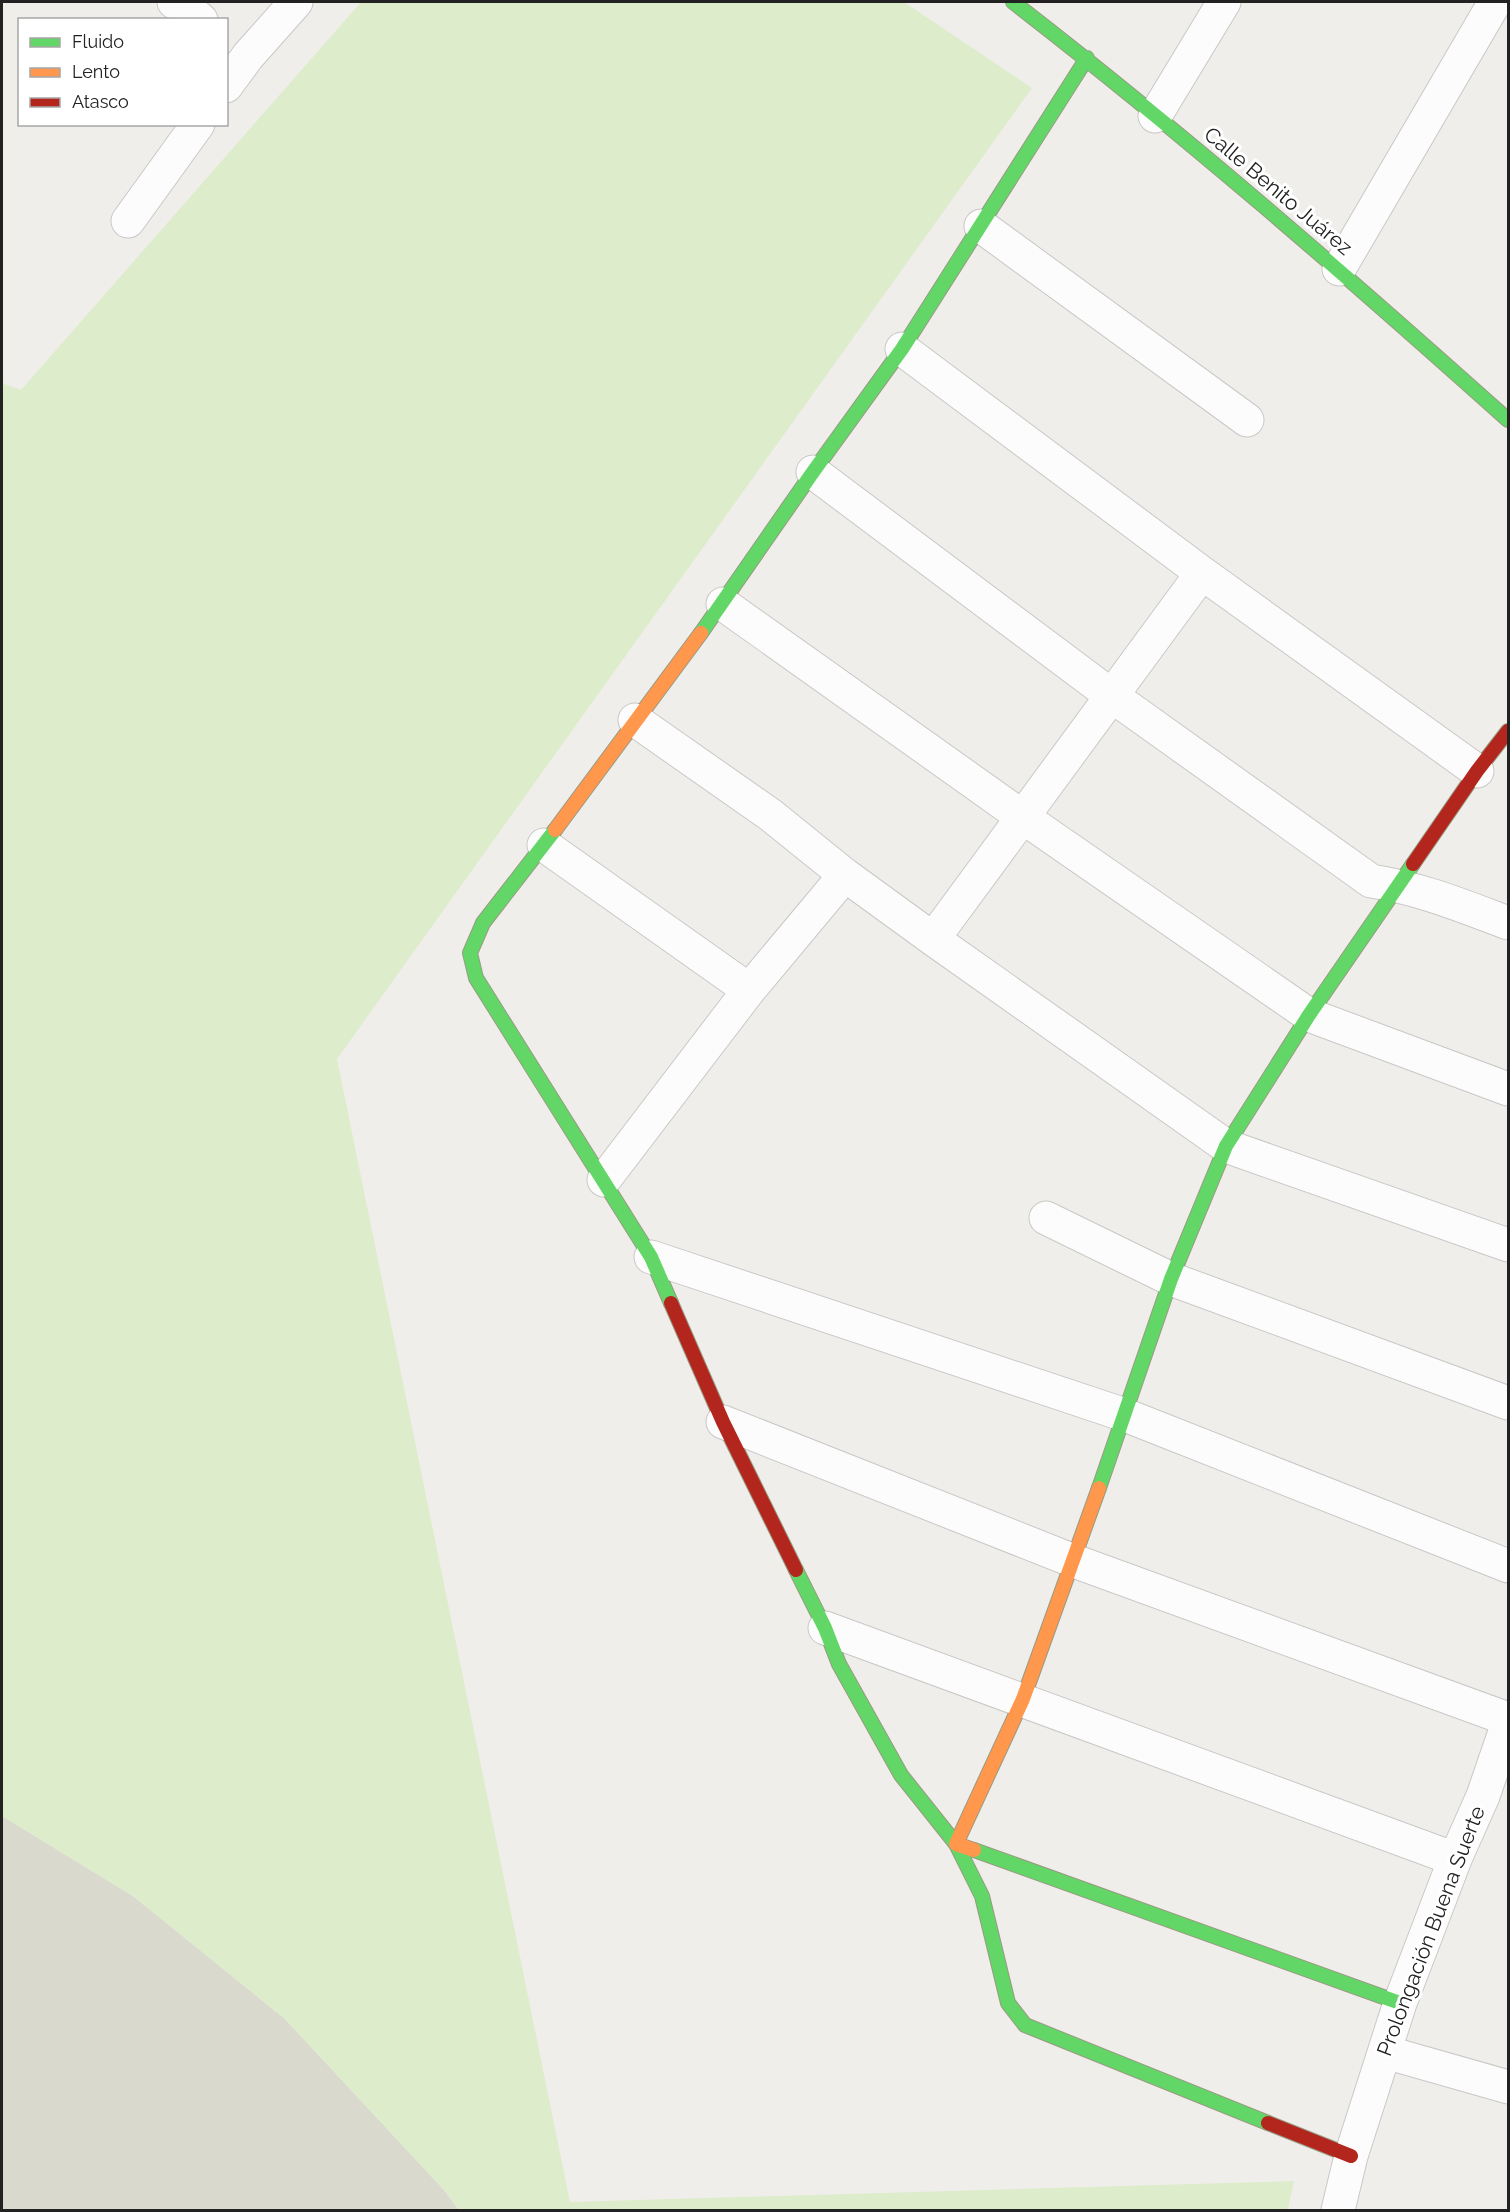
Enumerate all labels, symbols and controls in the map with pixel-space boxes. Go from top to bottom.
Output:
legend [18,18,228,126]
text: Fluido [72,31,124,52]
text: Lento [72,61,120,82]
text: Atasco [72,91,129,112]
street label: Calle Benito Juárez [1199,121,1357,260]
street label: Prolongación Buena Suerte [1371,1802,1490,2059]

